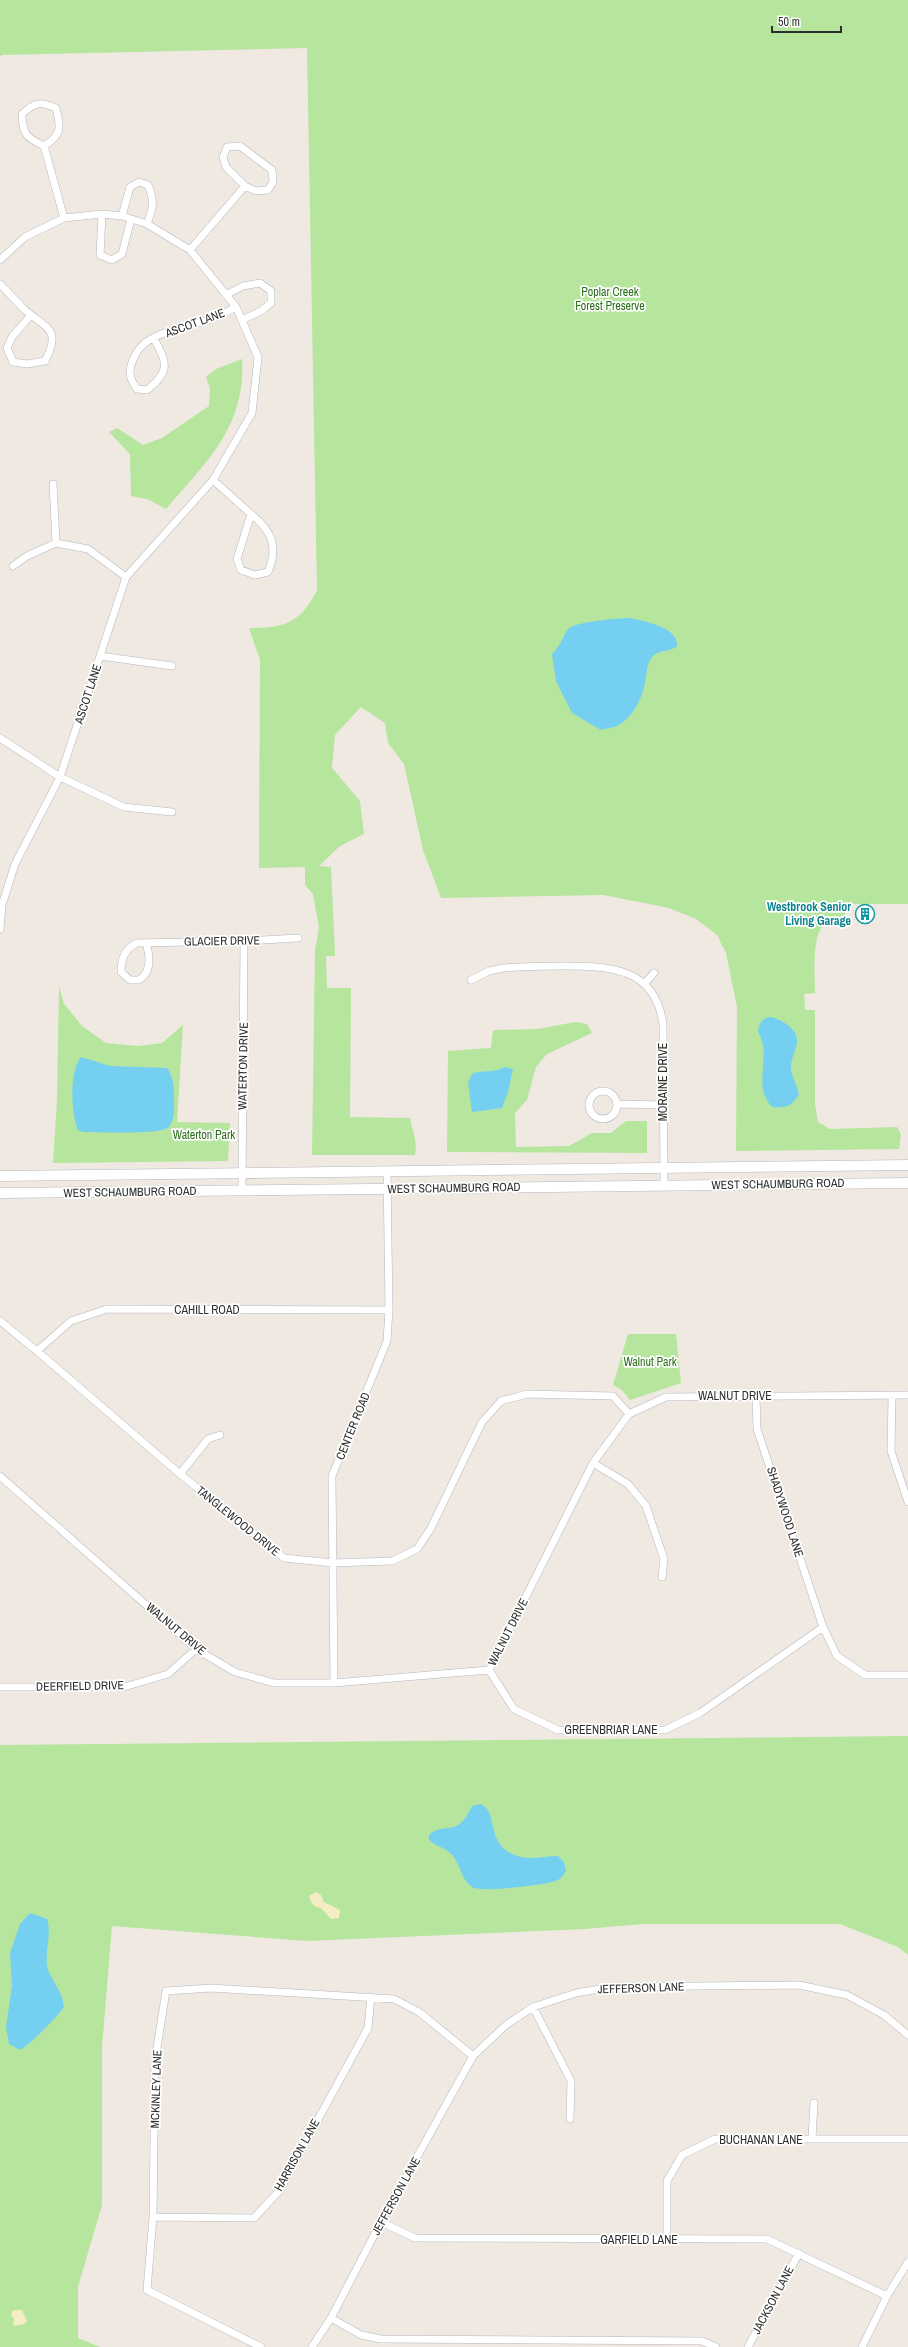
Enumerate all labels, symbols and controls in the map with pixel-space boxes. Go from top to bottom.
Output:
scale bar [772,8,841,34]
text: 50 m [778,14,800,30]
park label: Poplar Creek Forest Preserve [575,284,645,314]
street label: ASCOT LANE [162,305,227,341]
street label: ASCOT LANE [70,662,105,727]
place label: Westbrook Senior Living Garage [767,899,852,929]
building icon: Westbrook Senior Living Garage [854,903,876,925]
street label: GLACIER DRIVE [184,932,260,950]
street label: WATERTON DRIVE [234,1022,252,1110]
street label: MORAINE DRIVE [655,1043,671,1121]
park label: Waterton Park [173,1127,235,1143]
street label: WEST SCHAUMBURG ROAD [711,1175,845,1193]
street label: WEST SCHAUMBURG ROAD [387,1179,521,1197]
street label: WEST SCHAUMBURG ROAD [63,1183,197,1201]
street label: CAHILL ROAD [174,1302,240,1318]
park label: Walnut Park [623,1354,677,1370]
street label: WALNUT DRIVE [698,1388,772,1404]
street label: CENTER ROAD [332,1390,374,1462]
street label: SHADYWOOD LANE [763,1465,807,1559]
street label: TANGLEWOOD DRIVE [193,1482,283,1560]
street label: WALNUT DRIVE [484,1595,532,1669]
street label: WALNUT DRIVE [143,1599,209,1659]
street label: DEERFIELD DRIVE [36,1677,124,1695]
street label: GREENBRIAR LANE [564,1722,658,1738]
street label: JEFFERSON LANE [597,1978,685,1998]
street label: MCKINLEY LANE [147,2049,165,2129]
street label: HARRISON LANE [271,2116,323,2194]
street label: BUCHANAN LANE [719,2132,803,2148]
street label: JEFFERSON LANE [368,2154,424,2238]
street label: GARFIELD LANE [600,2232,678,2248]
street label: JACKSON LANE [748,2263,798,2337]

